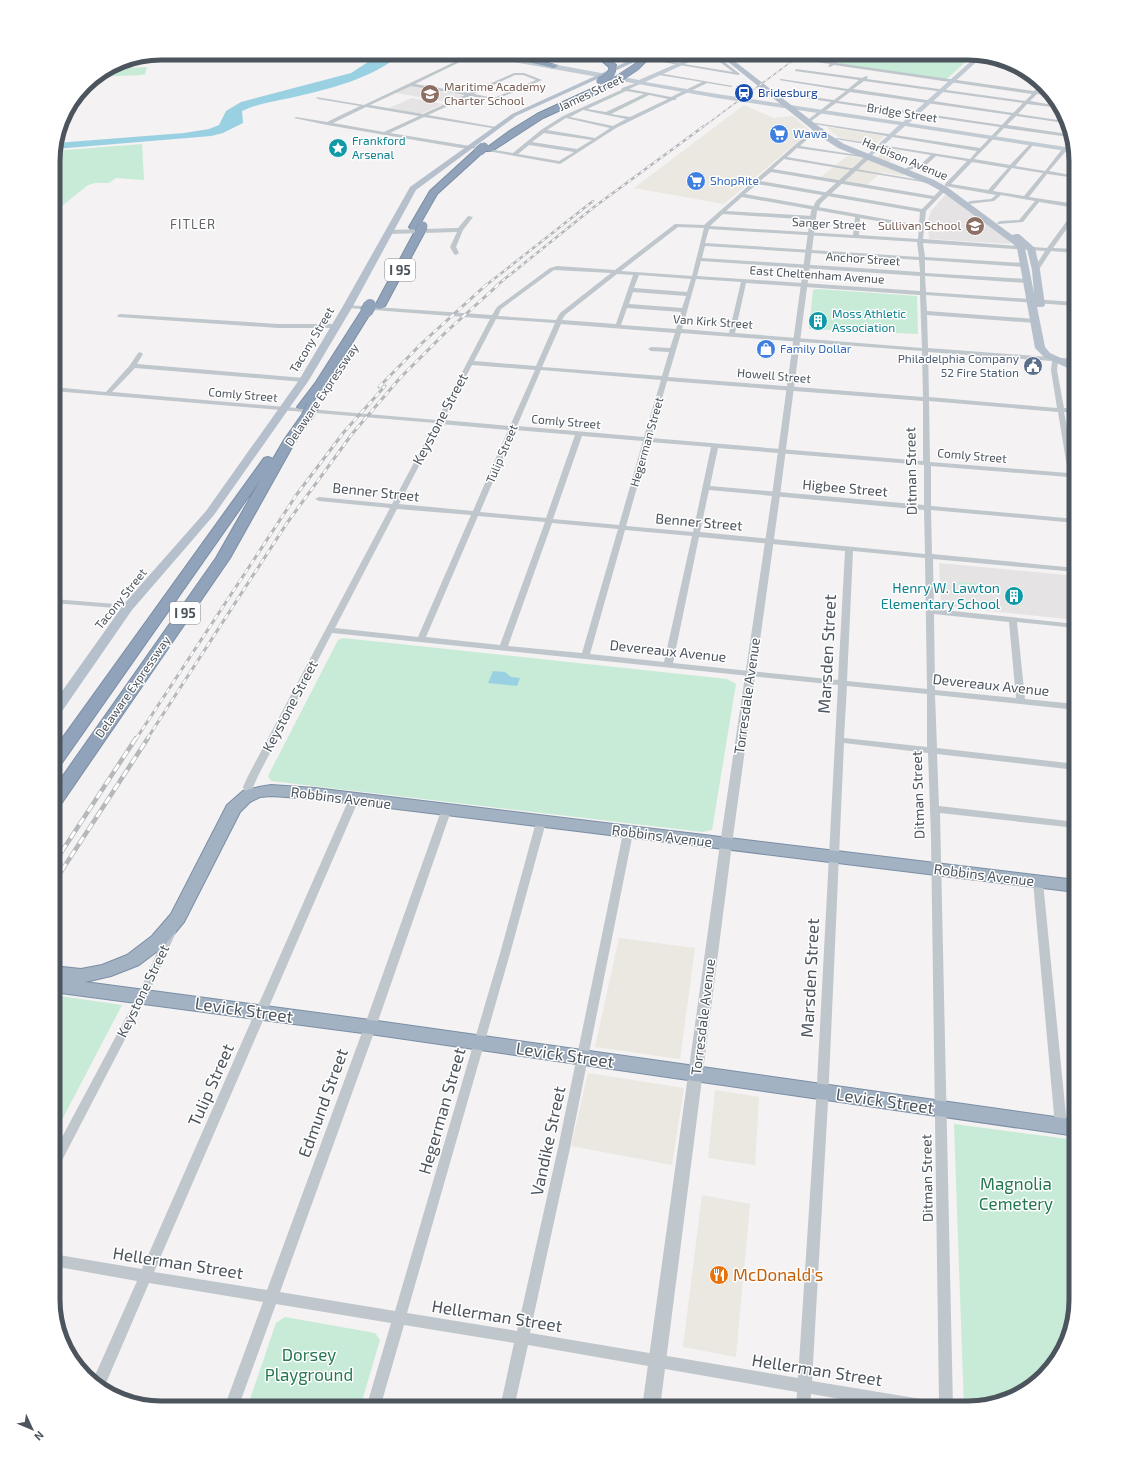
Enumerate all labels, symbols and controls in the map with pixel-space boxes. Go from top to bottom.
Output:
street label: James Street [556,71,626,113]
place label: Maritime Academy Charter School [444,79,547,107]
station icon: Bridesburg [733,82,755,104]
school or university icon: Maritime Academy Charter School [419,83,441,105]
place label: Bridesburg [758,85,818,99]
street label: Bridge Street [866,100,939,125]
supermarket icon: Wawa [768,123,790,145]
place label: Wawa [793,126,827,140]
place label: Frankford Arsenal [352,133,406,161]
street label: Harbison Avenue [860,134,950,182]
place icon: Frankford Arsenal [327,137,349,159]
supermarket icon: ShopRite [685,170,707,192]
place label: ShopRite [710,173,759,187]
street label: Sanger Street [792,214,867,232]
school or university icon: Sullivan School [964,215,986,237]
district label: FITLER [170,216,216,232]
place label: Sullivan School [878,218,961,232]
street label: Anchor Street [825,248,901,268]
road number: I 95 [385,259,415,281]
street label: East Cheltenham Avenue [749,262,885,286]
street label: Tacony Street [286,304,336,375]
place label: Moss Athletic Association [832,306,906,334]
building icon: Moss Athletic Association [807,310,829,332]
street label: Van Kirk Street [673,311,754,331]
shop icon: Family Dollar [755,338,777,360]
street label: Delaware Expressway [282,340,361,448]
place label: Family Dollar [780,341,852,355]
place label: Philadelphia Company 52 Fire Station [898,351,1020,379]
public building icon: Philadelphia Company 52 Fire Station [1022,355,1044,377]
street label: Howell Street [737,365,812,385]
street label: Keystone Street [408,370,471,467]
street label: Comly Street [208,384,279,404]
street label: Hegerman Street [627,395,666,488]
street label: Comly Street [531,411,602,431]
street label: Tulip Street [482,422,520,485]
street label: Ditman Street [901,427,920,515]
street label: Comly Street [937,445,1008,465]
street label: Higbee Street [802,475,888,500]
street label: Benner Street [332,478,420,505]
street label: Benner Street [655,509,743,534]
street label: Tacony Street [91,565,149,632]
place label: Henry W. Lawton Elementary School [881,579,1001,612]
building icon: Henry W. Lawton Elementary School [1003,585,1025,607]
street label: Marsden Street [813,593,839,714]
road number: I 95 [170,602,200,624]
street label: Delaware Expressway [92,632,173,740]
street label: Devereaux Avenue [609,636,727,665]
street label: Torresdale Avenue [730,637,763,755]
street label: Keystone Street [258,657,321,754]
street label: Devereaux Avenue [932,670,1050,699]
street label: Ditman Street [907,751,928,839]
street label: Robbins Avenue [290,783,392,812]
street label: Robbins Avenue [611,821,713,850]
street label: Robbins Avenue [933,860,1035,889]
street label: Marsden Street [796,917,822,1038]
street label: Keystone Street [113,942,172,1040]
street label: Torresdale Avenue [687,958,718,1076]
street label: Levick Street [194,992,295,1026]
street label: Levick Street [515,1037,616,1071]
street label: Tulip Street [183,1040,238,1129]
street label: Edmund Street [293,1045,351,1160]
street label: Hegerman Street [413,1045,470,1177]
street label: Levick Street [835,1083,936,1117]
street label: Vandike Street [526,1084,569,1197]
street label: Ditman Street [917,1134,936,1222]
park label: Magnolia Cemetery [979,1173,1053,1214]
street label: Hellerman Street [112,1242,245,1282]
restaurant icon: McDonald's [708,1264,730,1286]
place label: McDonald's [733,1264,823,1284]
street label: Hellerman Street [431,1295,564,1335]
park label: Dorsey Playground [265,1344,353,1385]
street label: Hellerman Street [751,1349,884,1389]
north arrow [12,1409,52,1449]
text: N [32,1429,47,1444]

